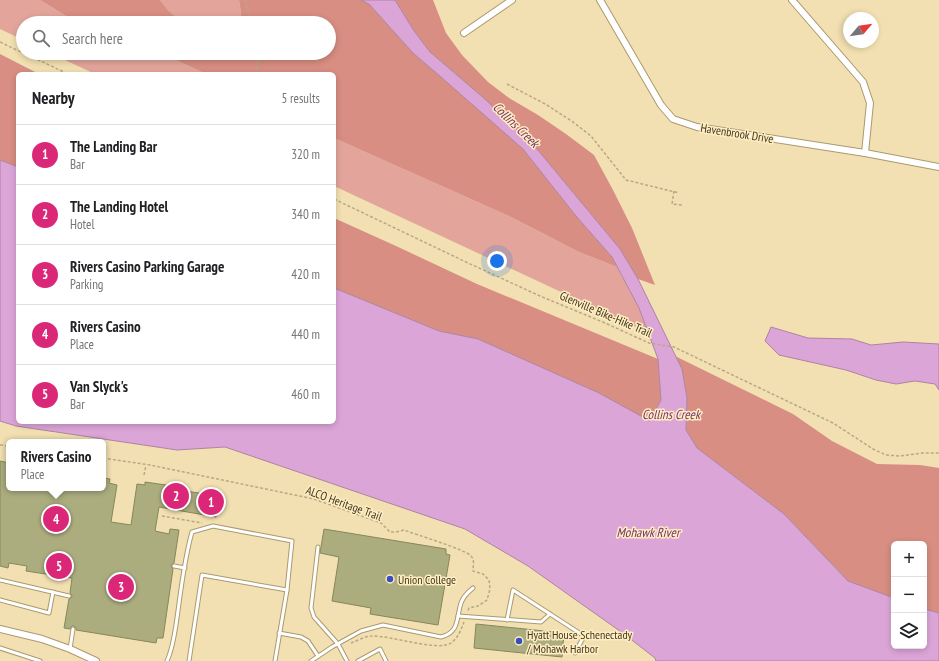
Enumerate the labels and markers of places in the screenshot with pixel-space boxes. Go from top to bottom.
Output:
pin: 2 [163,481,189,511]
pin: 1 [198,487,224,517]
pin: 4 [43,504,69,534]
pin: 5 [46,551,72,581]
pin: 3 [108,572,134,602]
place label: Union College [398,572,456,587]
marker: Union College [385,574,395,584]
place label: Hyatt House Schenectady / Mohawk Harbor [526,627,633,656]
marker: Hyatt House Schenectady / Mohawk Harbor [514,636,524,646]

